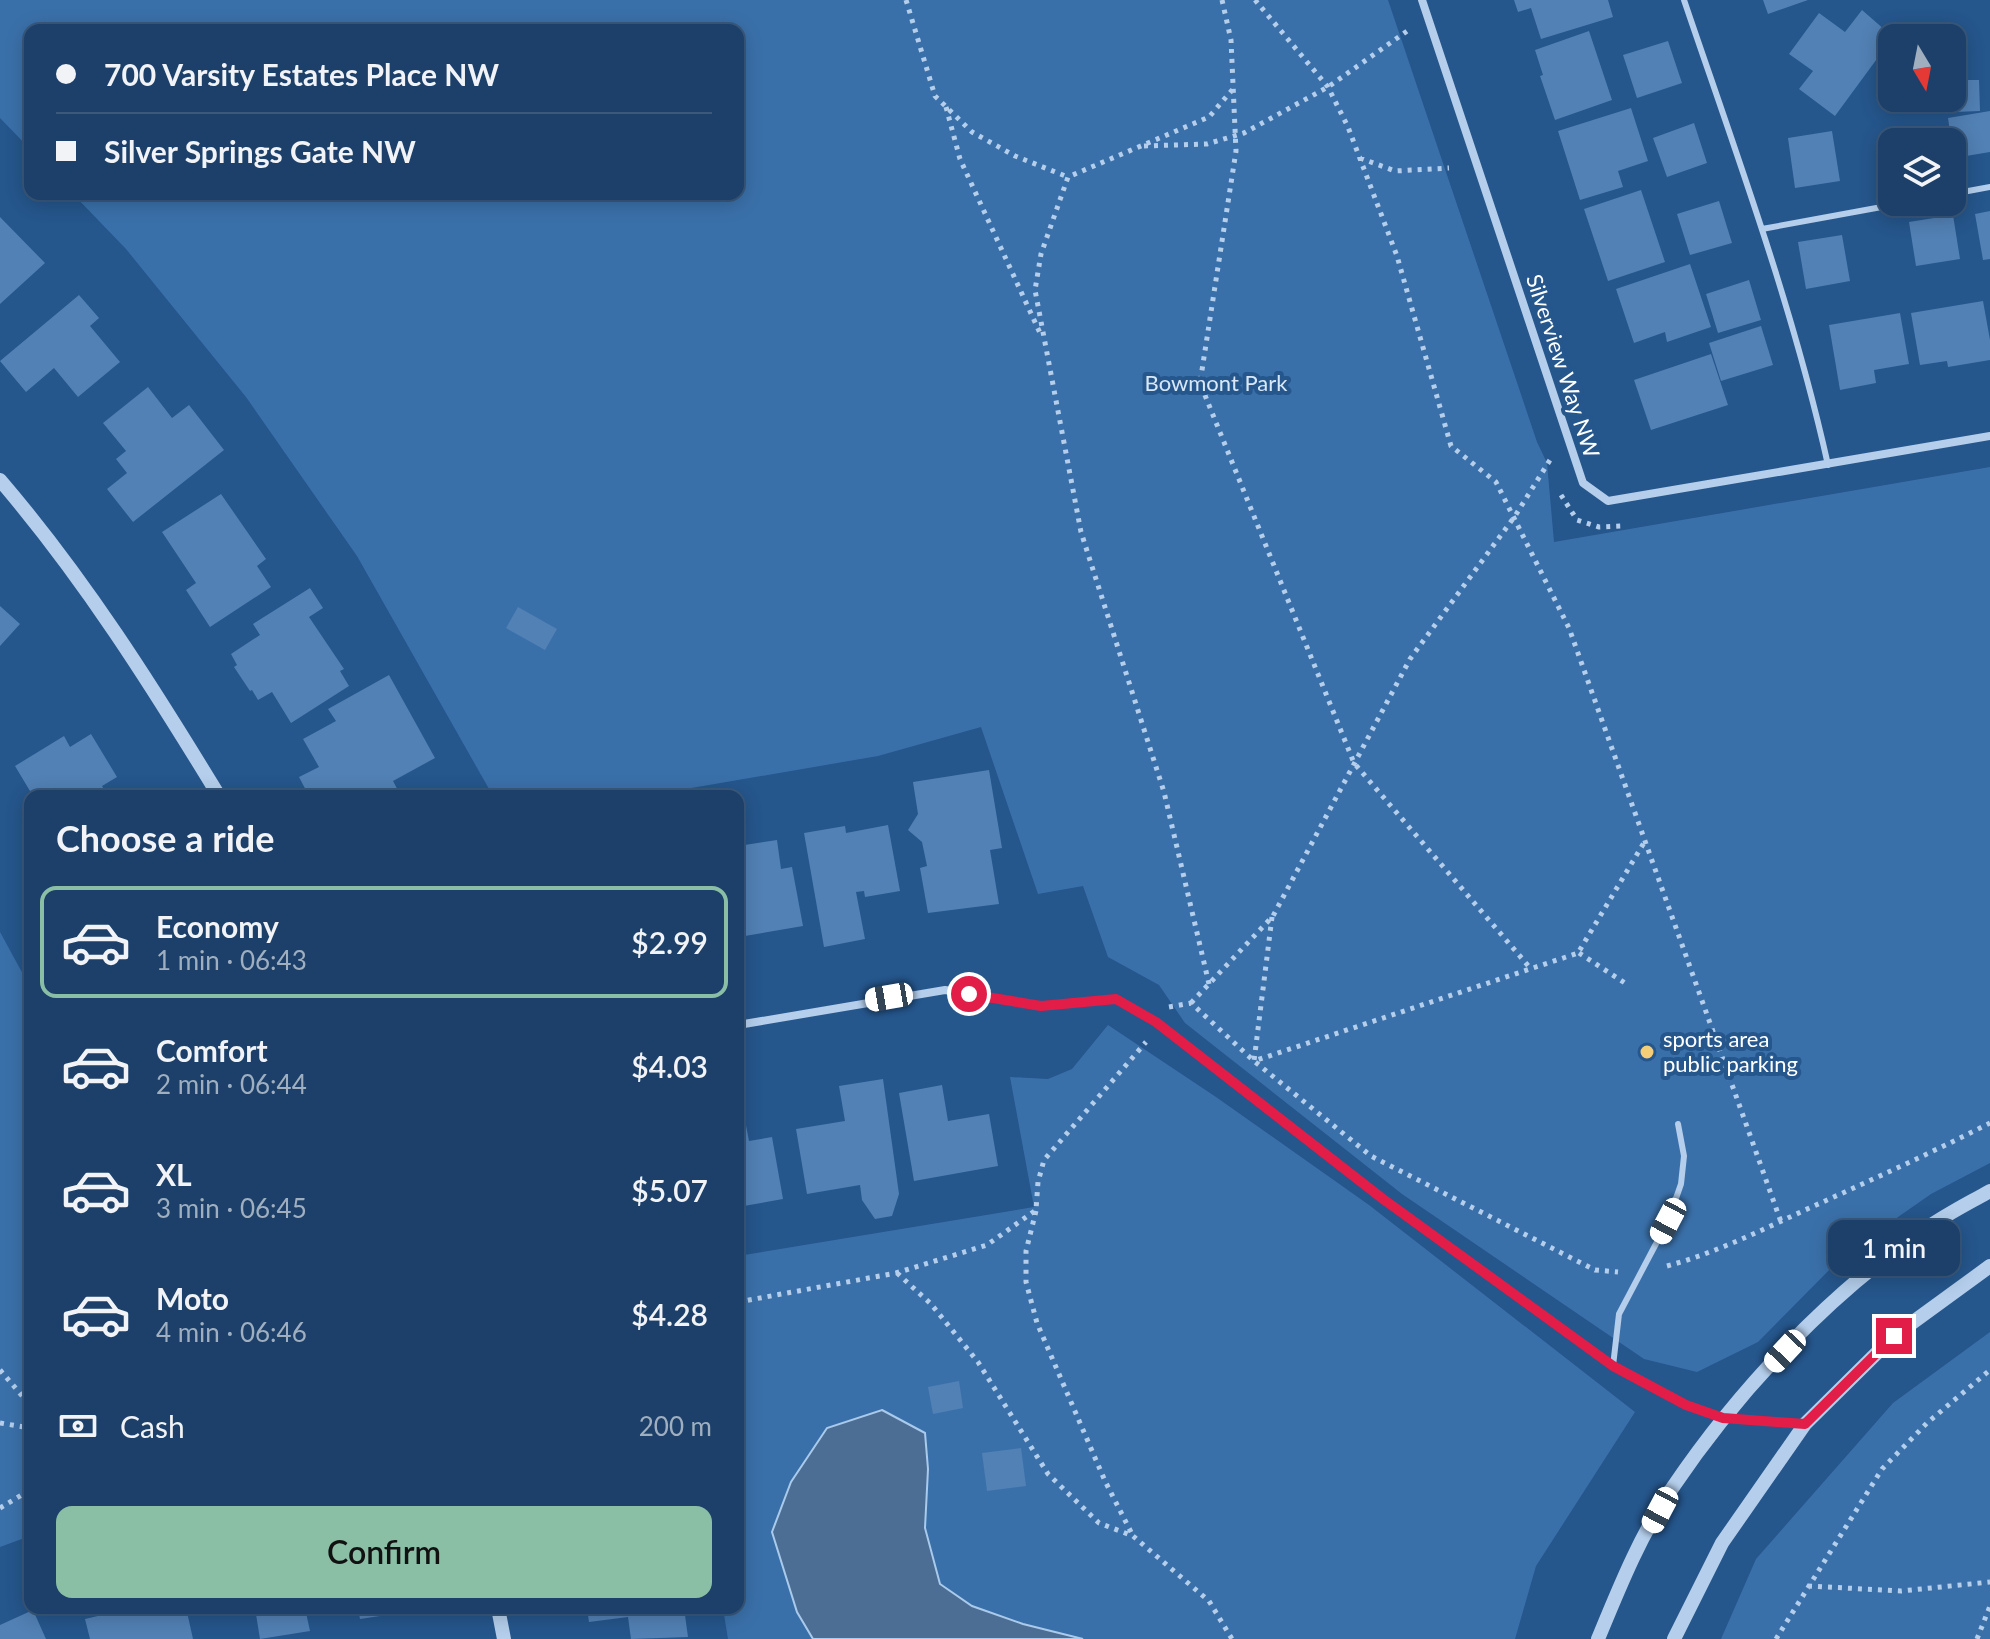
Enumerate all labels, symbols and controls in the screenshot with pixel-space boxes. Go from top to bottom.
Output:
north arrow [1878,24,1966,112]
map controls [1878,24,1966,216]
text: 700 Varsity Estates Place NW [104,56,499,92]
button: layers [1878,128,1966,216]
text: Silver Springs Gate NW [104,133,416,169]
street label: Silverview Way NW [1521,271,1606,461]
park label: Bowmont Park [1145,369,1288,396]
text: Choose a ride [56,816,275,860]
icon: car [60,906,132,978]
text: Economy [156,908,279,944]
text: $2.99 [631,924,708,960]
text: 1 min · 06:43 [156,944,307,976]
route start [951,976,987,1012]
car [863,981,915,1013]
place label: sports area public parking [1663,1025,1798,1077]
icon: car [60,1030,132,1102]
text: Comfort [156,1032,268,1068]
marker: sports area public parking [1638,1043,1656,1061]
text: $4.03 [631,1048,708,1084]
text: 2 min · 06:44 [156,1068,307,1100]
icon: car [60,1154,132,1226]
text: XL [156,1156,192,1192]
text: $5.07 [631,1172,708,1208]
text: 3 min · 06:45 [156,1192,307,1224]
car [1646,1194,1690,1248]
callout: 1 min [1828,1220,1960,1276]
text: 1 min [1862,1232,1926,1264]
icon: car [60,1278,132,1350]
text: Moto [156,1280,229,1316]
text: $4.28 [631,1296,708,1332]
text: 4 min · 06:46 [156,1316,307,1348]
route end [1876,1318,1912,1354]
car [1760,1325,1810,1377]
icon: cash [56,1404,100,1448]
text: Cash [120,1408,185,1444]
text: 200 m [639,1410,712,1442]
car [1638,1483,1682,1537]
button: Confirm [56,1506,712,1598]

